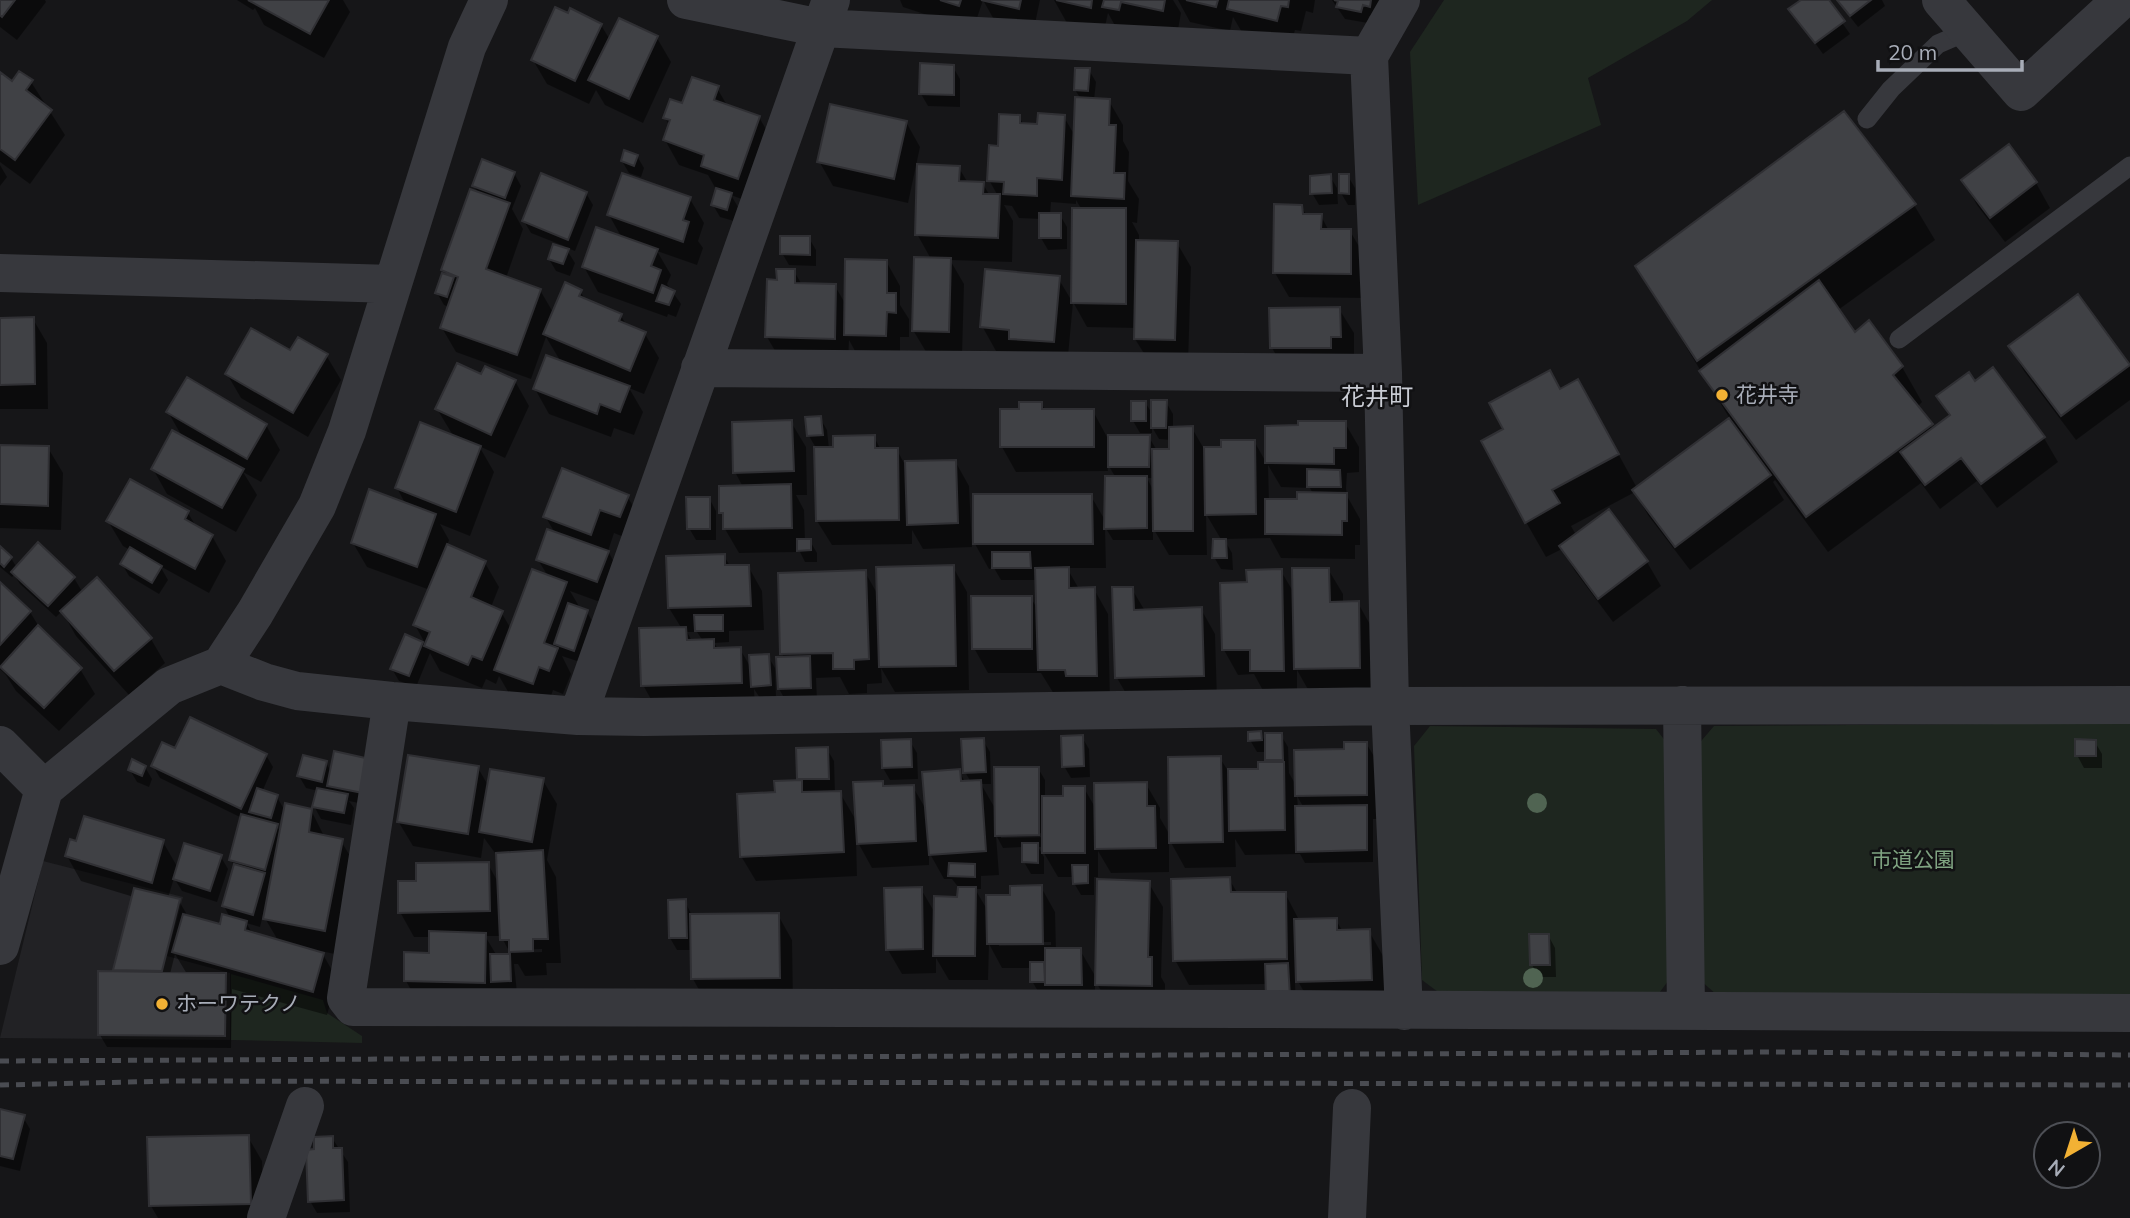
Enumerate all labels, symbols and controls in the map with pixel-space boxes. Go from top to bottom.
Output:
scale bar [1878,28,2022,72]
text: 20 m [1888,39,1937,65]
district label: 花井町 [1341,381,1413,411]
place label: 花井寺 [1736,381,1799,407]
marker: 花井寺 [1714,387,1730,403]
park label: 市道公園 [1871,846,1955,872]
place label: ホーワテクノ [176,990,301,1016]
marker: ホーワテクノ [154,996,170,1012]
north arrow [2032,1120,2102,1190]
text: N [2043,1154,2069,1182]

